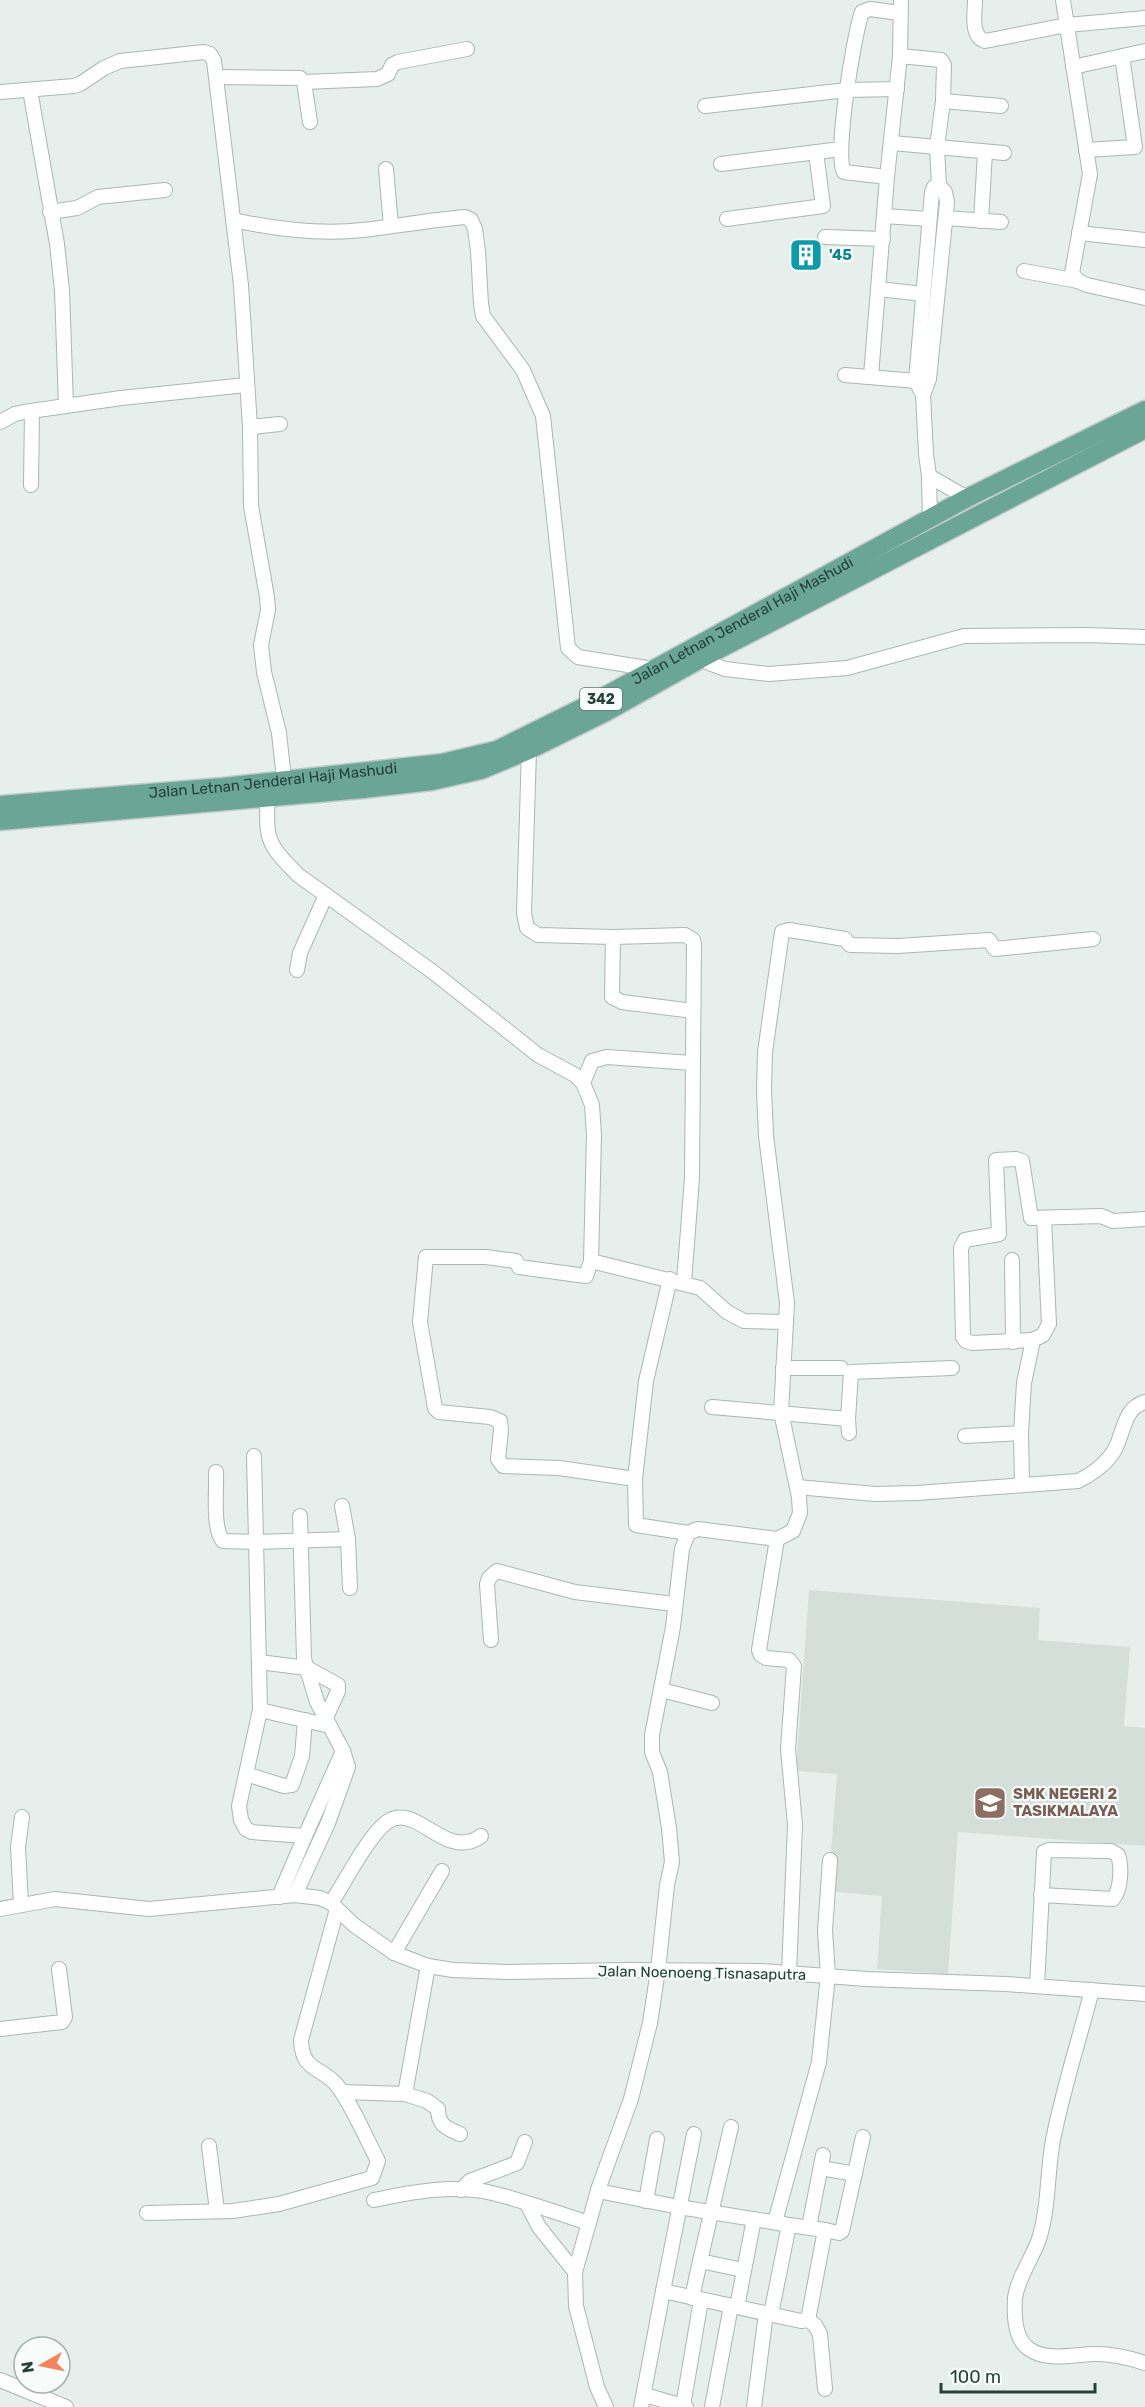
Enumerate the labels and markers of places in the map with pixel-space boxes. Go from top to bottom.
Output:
building icon: '45 [788,237,824,273]
place label: '45 [829,246,852,264]
school or university icon: SMK NEGERI 2 TASIKMALAYA [972,1785,1008,1821]
place label: SMK NEGERI 2 TASIKMALAYA [1013,1785,1118,1820]

